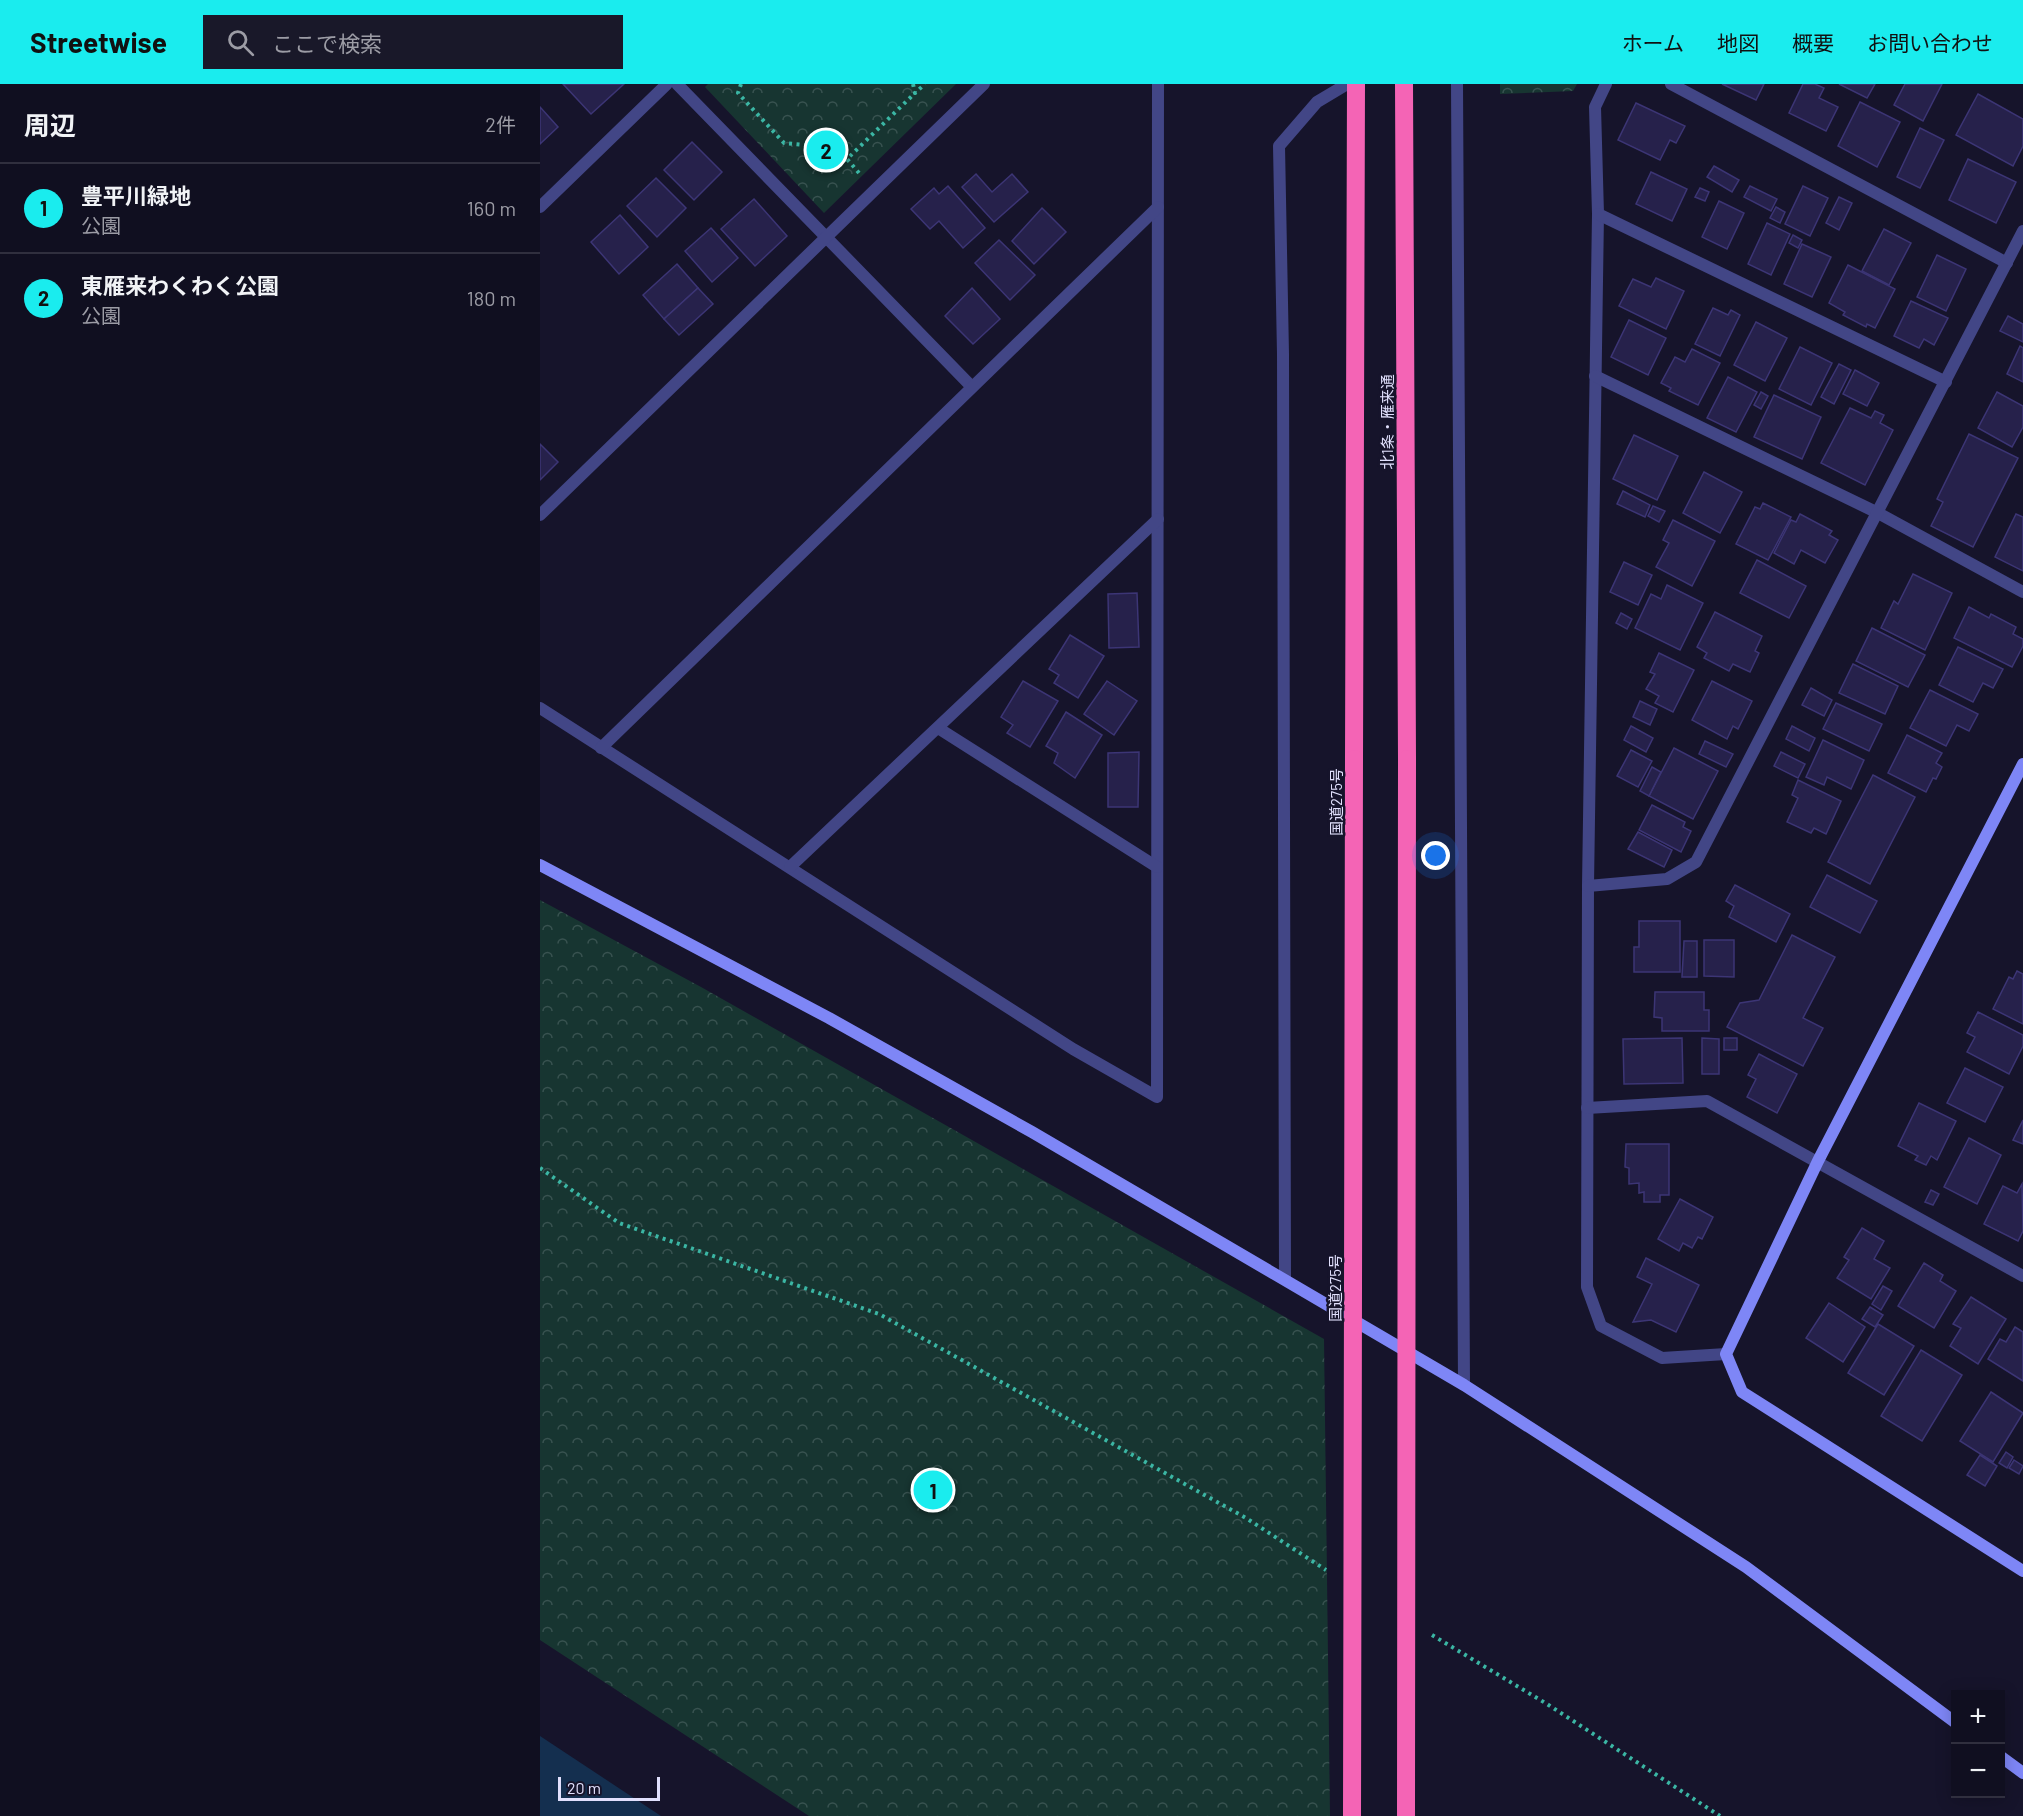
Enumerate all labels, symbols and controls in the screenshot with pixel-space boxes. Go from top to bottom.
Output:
search box [203,15,623,69]
text: Streetwise [30,25,167,59]
icon: search [224,26,257,59]
text: ここで検索 [272,30,382,56]
text: ホーム [1622,30,1684,55]
text: 地図 [1717,30,1759,55]
text: 概要 [1792,30,1834,55]
text: お問い合わせ [1867,30,1993,55]
text: 周辺 [24,109,76,140]
text: 2件 [485,112,516,136]
pin: 2 [806,128,846,172]
text: 豊平川緑地 [81,182,191,208]
text: 1 [40,196,47,220]
text: 160 m [467,196,516,220]
text: 公園 [81,213,121,237]
text: 東雁来わくわく公園 [81,272,279,298]
text: 2 [38,286,49,310]
text: 180 m [467,286,516,310]
text: 公園 [81,303,121,327]
street label: 北1条・雁来通 [1378,374,1396,470]
street label: 国道275号 [1327,768,1345,836]
your location [1421,841,1450,870]
street label: 国道275号 [1326,1254,1344,1322]
pin: 1 [914,1468,952,1512]
map controls [1951,1690,2005,1798]
button: + [1951,1690,2005,1744]
button: − [1951,1744,2005,1798]
scale bar [558,1774,660,1802]
text: 20 m [567,1778,601,1797]

